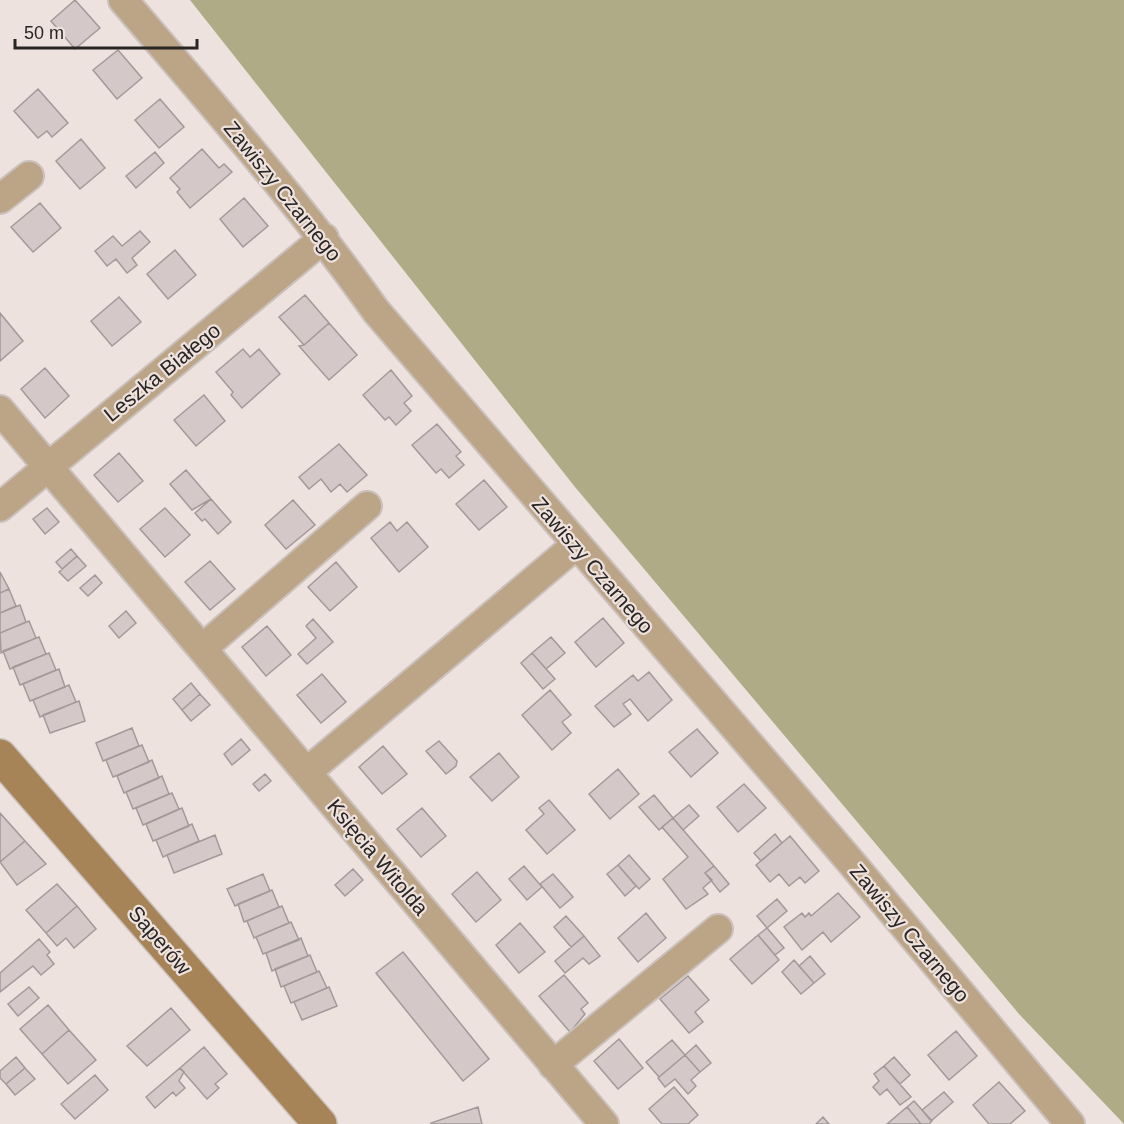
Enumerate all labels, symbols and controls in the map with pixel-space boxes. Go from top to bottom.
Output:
scale bar [15,12,196,50]
text: 50 m [24,23,64,43]
street label: Zawiszy Czarnego [220,117,346,265]
street label: Leszka Białego [99,318,225,426]
street label: Zawiszy Czarnego [528,492,658,638]
street label: Księcia Witolda [323,795,433,920]
street label: Zawiszy Czarnego [846,859,974,1007]
street label: Saperów [124,901,196,979]

